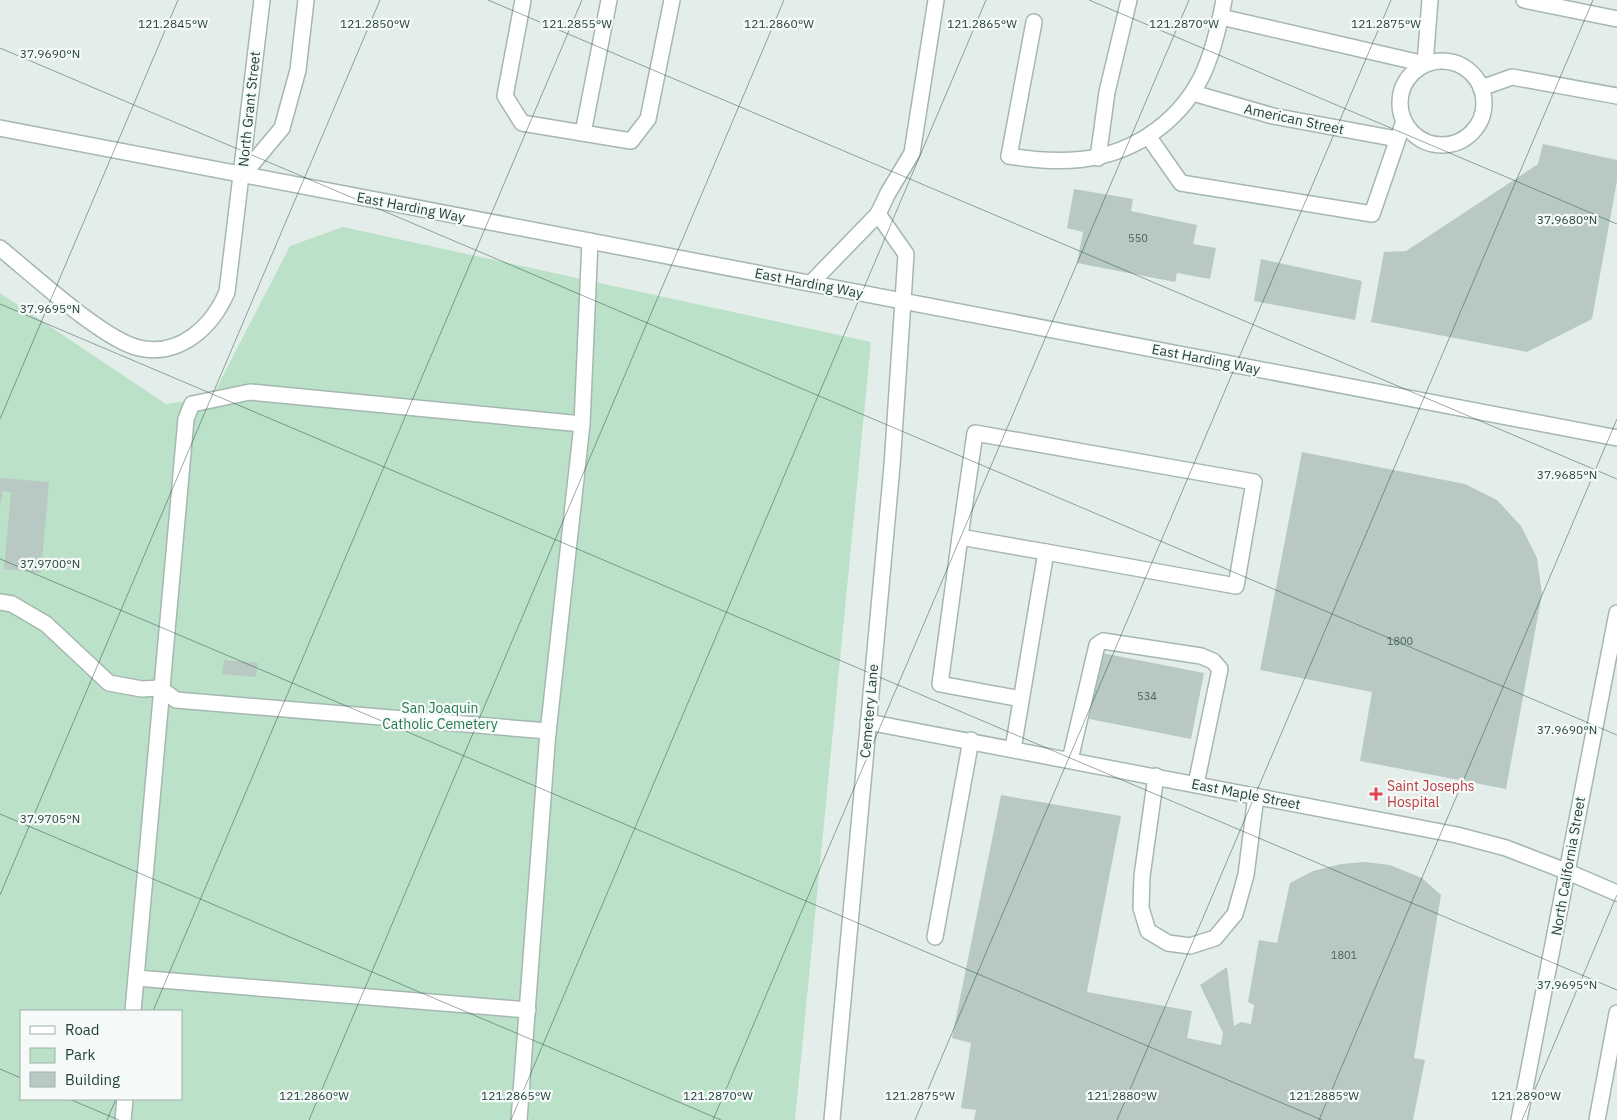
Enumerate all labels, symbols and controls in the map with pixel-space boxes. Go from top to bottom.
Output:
text: 121.2845°W [138,16,208,31]
text: 121.2850°W [340,16,410,31]
text: 121.2855°W [542,16,612,31]
text: 121.2860°W [744,16,814,31]
text: 121.2865°W [947,16,1017,31]
text: 121.2870°W [1149,16,1219,31]
text: 121.2875°W [1351,16,1421,31]
text: 37.9690°N [20,46,80,61]
street label: North Grant Street [234,50,264,168]
street label: American Street [1242,100,1346,138]
street label: East Harding Way [355,188,467,226]
text: 37.9680°N [1537,212,1597,227]
house number: 550 [1128,231,1148,245]
street label: East Harding Way [753,264,865,302]
text: 37.9695°N [20,301,80,316]
street label: East Harding Way [1150,340,1262,378]
text: 37.9685°N [1537,467,1597,482]
text: 37.9700°N [20,556,80,571]
house number: 1800 [1387,634,1413,648]
street label: Cemetery Lane [856,663,882,759]
house number: 534 [1137,689,1157,703]
park label: San Joaquin Catholic Cemetery [382,699,498,733]
text: 37.9690°N [1537,722,1597,737]
street label: East Maple Street [1190,775,1302,813]
place label: Saint Josephs Hospital [1387,777,1475,811]
marker: Saint Josephs Hospital [1369,787,1383,801]
street label: North California Street [1547,795,1589,937]
text: 37.9705°N [20,811,80,826]
house number: 1801 [1331,948,1358,962]
text: 37.9695°N [1537,977,1597,992]
legend [20,1010,182,1100]
text: Road [65,1020,100,1039]
text: Park [65,1045,95,1064]
text: Building [65,1070,120,1089]
text: 121.2860°W [279,1088,349,1103]
text: 121.2865°W [481,1088,551,1103]
text: 121.2870°W [683,1088,753,1103]
text: 121.2875°W [885,1088,955,1103]
text: 121.2880°W [1087,1088,1157,1103]
text: 121.2885°W [1289,1088,1359,1103]
text: 121.2890°W [1491,1088,1561,1103]

